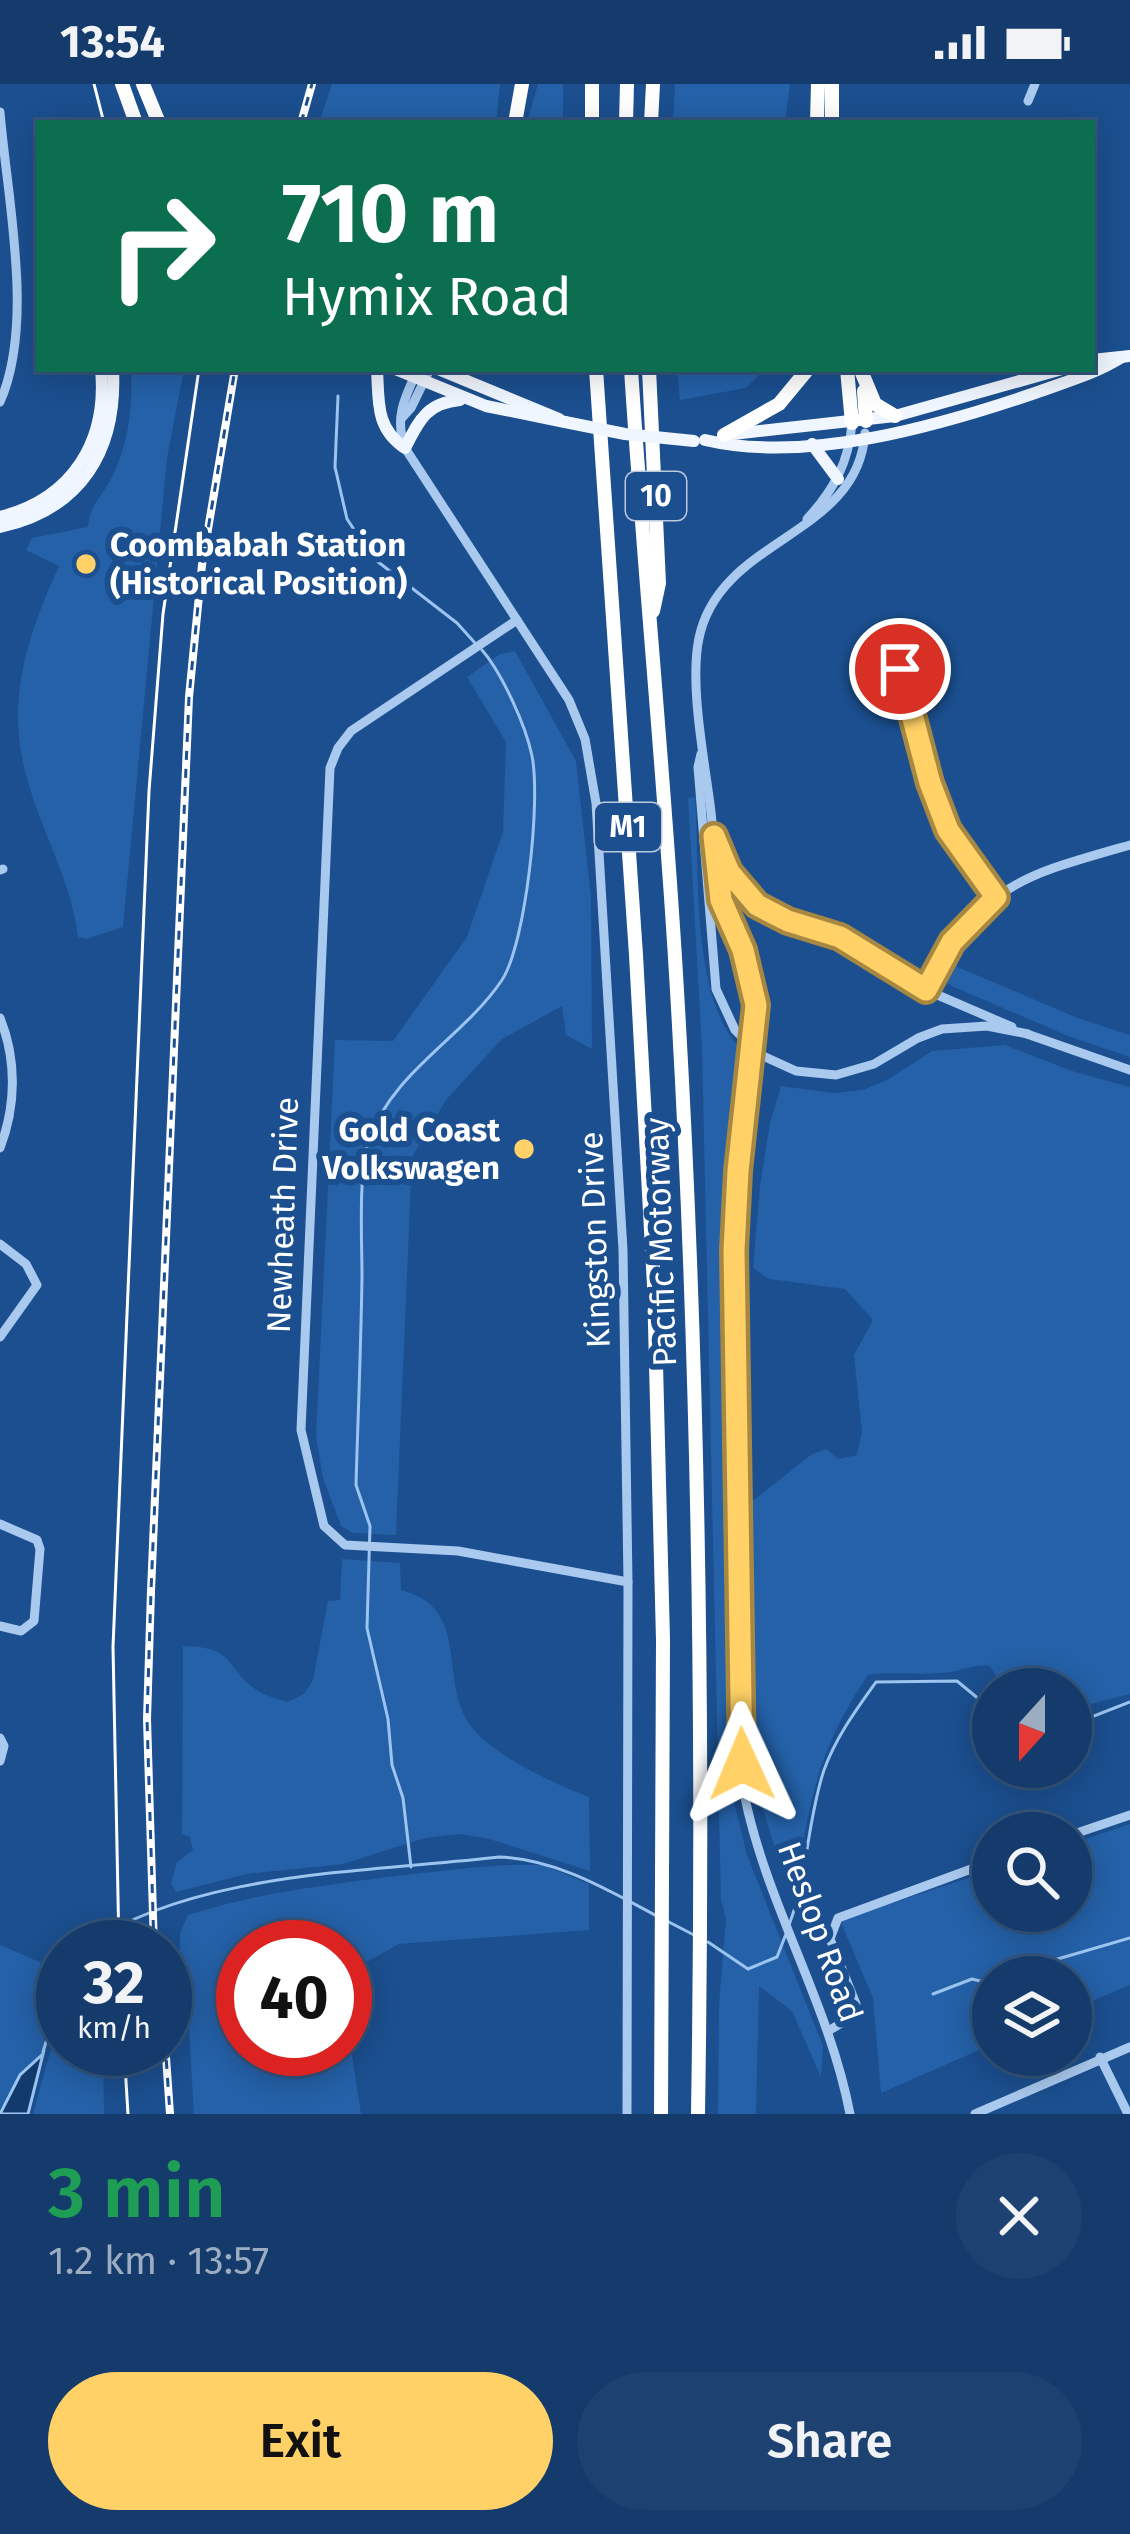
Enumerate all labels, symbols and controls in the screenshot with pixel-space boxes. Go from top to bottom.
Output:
text: 13:54 [60,15,165,69]
text: 710 m [282,163,499,264]
icon: right [84,168,240,324]
text: Hymix Road [282,265,572,329]
road number: 10 [626,472,686,520]
place label: Coombabah Station (Historical Position) [110,525,407,603]
marker: Coombabah Station (Historical Position) [73,551,99,577]
pin [849,618,951,720]
icon: arrive [867,636,933,702]
road number: M1 [595,803,661,851]
street label: Newheath Drive [259,1096,307,1334]
place label: Gold Coast Volkswagen [322,1110,501,1188]
street label: Pacific Motorway [637,1117,685,1367]
street label: Kingston Drive [571,1131,619,1349]
marker: Gold Coast Volkswagen [511,1136,537,1162]
north arrow [972,1668,1092,1788]
map controls [972,1668,1092,2076]
position arrow [679,1701,805,1827]
button: search [972,1812,1092,1932]
street label: Heslop Road [769,1836,871,2028]
speed limit sign: 40 [216,1920,372,2076]
text: 32 [83,1947,145,2019]
button: layers [972,1956,1092,2076]
text: km/h [77,2010,151,2046]
text: 3 min [48,2150,226,2236]
button: close [956,2153,1082,2279]
text: 1.2 km · 13:57 [48,2238,269,2284]
button: Exit [48,2372,553,2510]
button: Share [577,2372,1082,2510]

